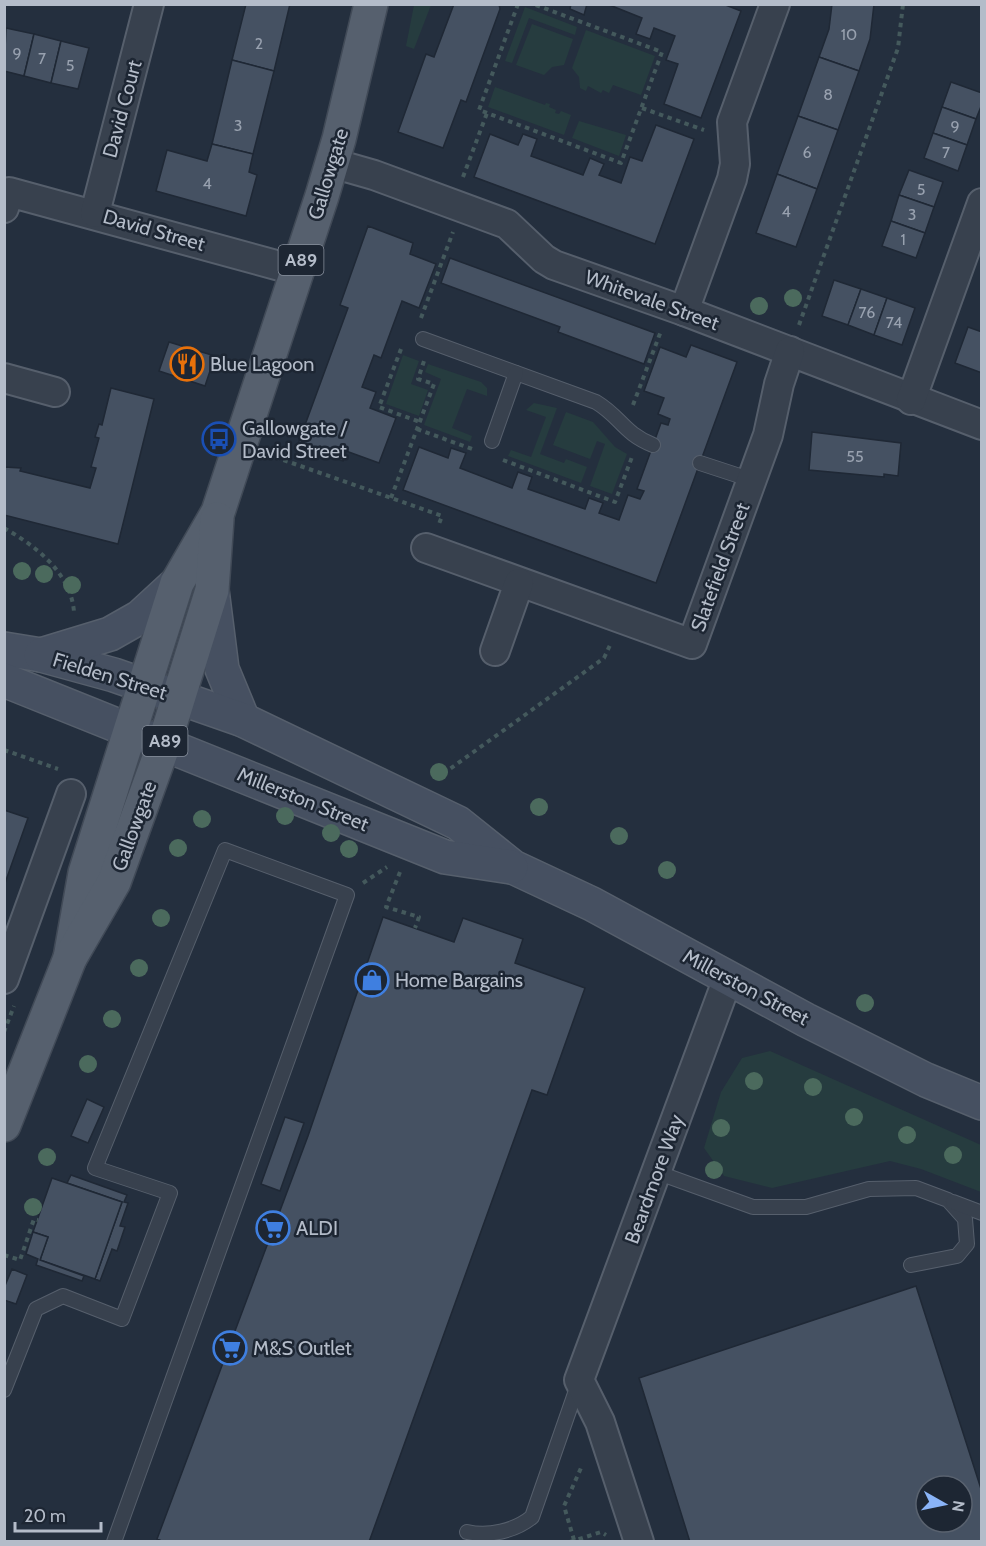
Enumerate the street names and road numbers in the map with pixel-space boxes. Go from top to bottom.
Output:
street label: David Court [97,57,147,160]
street label: Gallowgate [303,126,353,222]
street label: David Street [100,204,208,256]
road number: A89 [278,245,324,275]
street label: Whitevale Street [582,265,723,335]
street label: Slatefield Street [686,499,755,635]
street label: Fielden Street [50,647,170,705]
road number: A89 [142,726,188,756]
street label: Millerston Street [234,762,372,836]
street label: Gallowgate [107,778,161,874]
street label: Millerston Street [679,944,813,1030]
street label: Beardmore Way [620,1111,688,1247]

